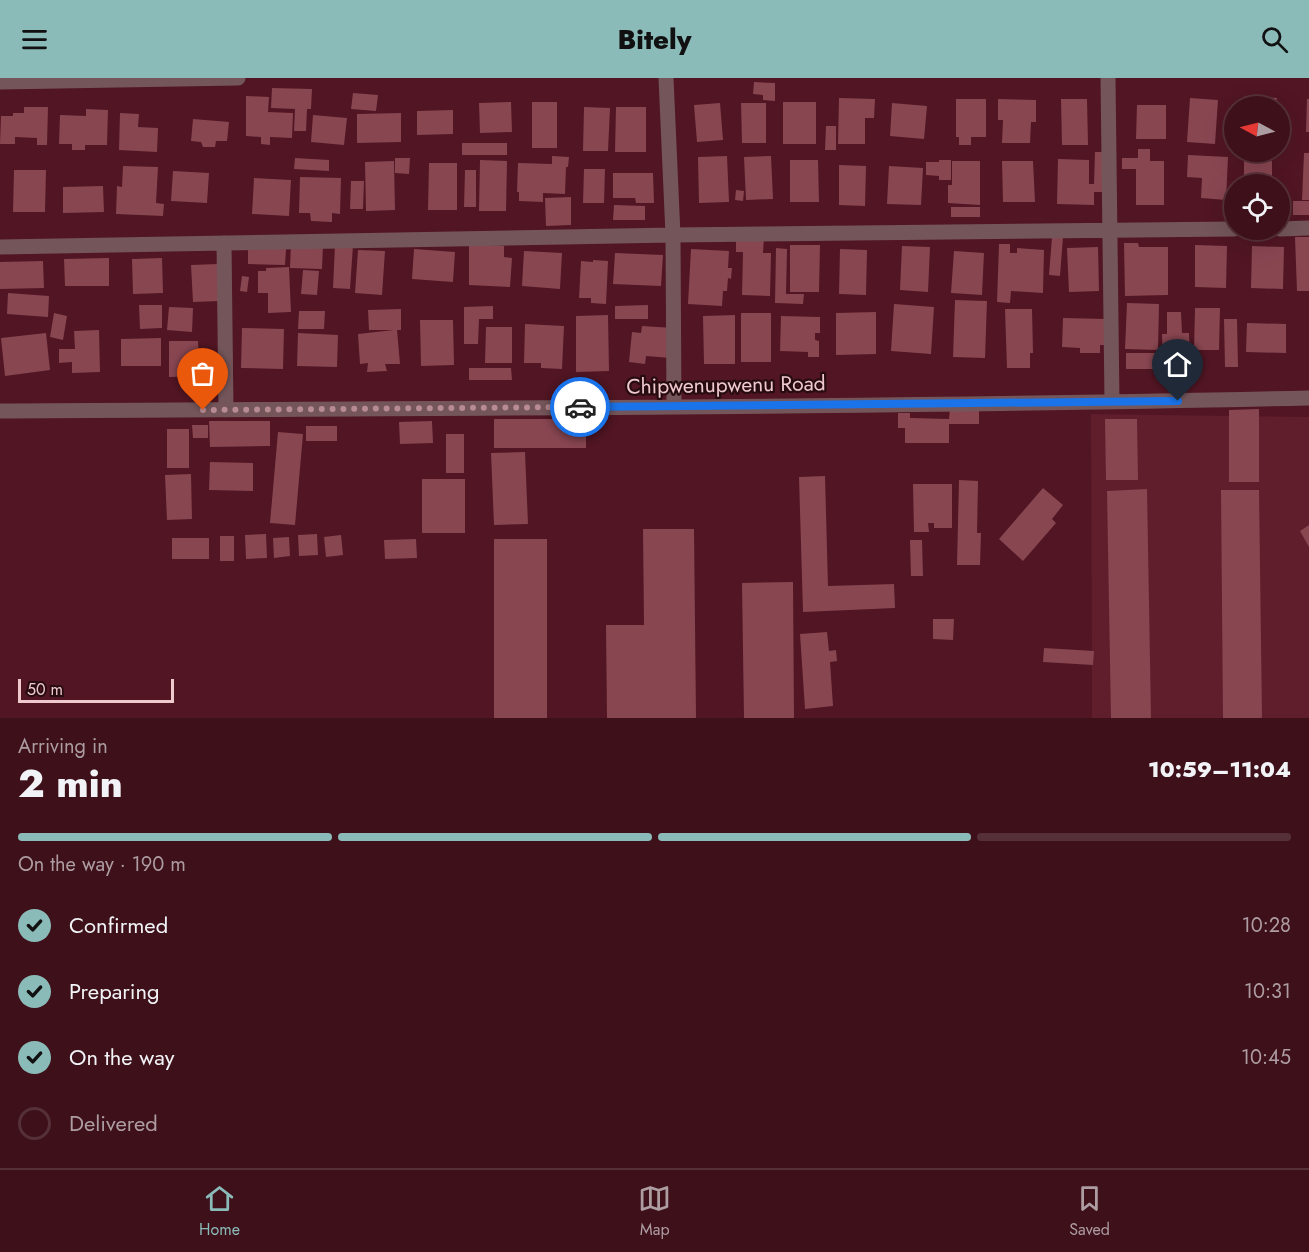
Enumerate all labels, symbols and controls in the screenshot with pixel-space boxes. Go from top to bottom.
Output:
text: Bitely [618,20,691,59]
icon: menu [18,23,51,56]
icon: search [1258,23,1291,56]
north arrow [1224,96,1290,162]
map controls [1224,96,1290,240]
button: locate [1224,174,1290,240]
pin [1152,339,1203,401]
pin [177,348,228,410]
icon: home [1161,348,1194,381]
icon: bag [186,357,219,390]
street label: Chipwenupwenu Road [626,368,826,402]
courier [550,377,610,437]
icon: car [564,391,597,424]
scale bar [18,676,174,704]
text: 50 m [27,678,63,701]
text: Arriving in [18,732,108,761]
text: 10:59–11:04 [1148,753,1291,785]
text: 2 min [18,755,123,812]
text: On the way · 190 m [18,850,186,879]
icon: check [18,909,51,942]
text: Confirmed [69,909,168,941]
text: 10:28 [1242,911,1291,940]
icon: check [18,975,51,1008]
text: Preparing [69,975,160,1007]
text: 10:31 [1244,977,1291,1006]
icon: check [18,1041,51,1074]
text: On the way [69,1041,174,1073]
text: 10:45 [1241,1043,1291,1072]
text: Delivered [69,1107,158,1139]
tab: Home [199,1182,240,1241]
tab: Map [638,1182,671,1241]
tab: Saved [1069,1182,1110,1241]

